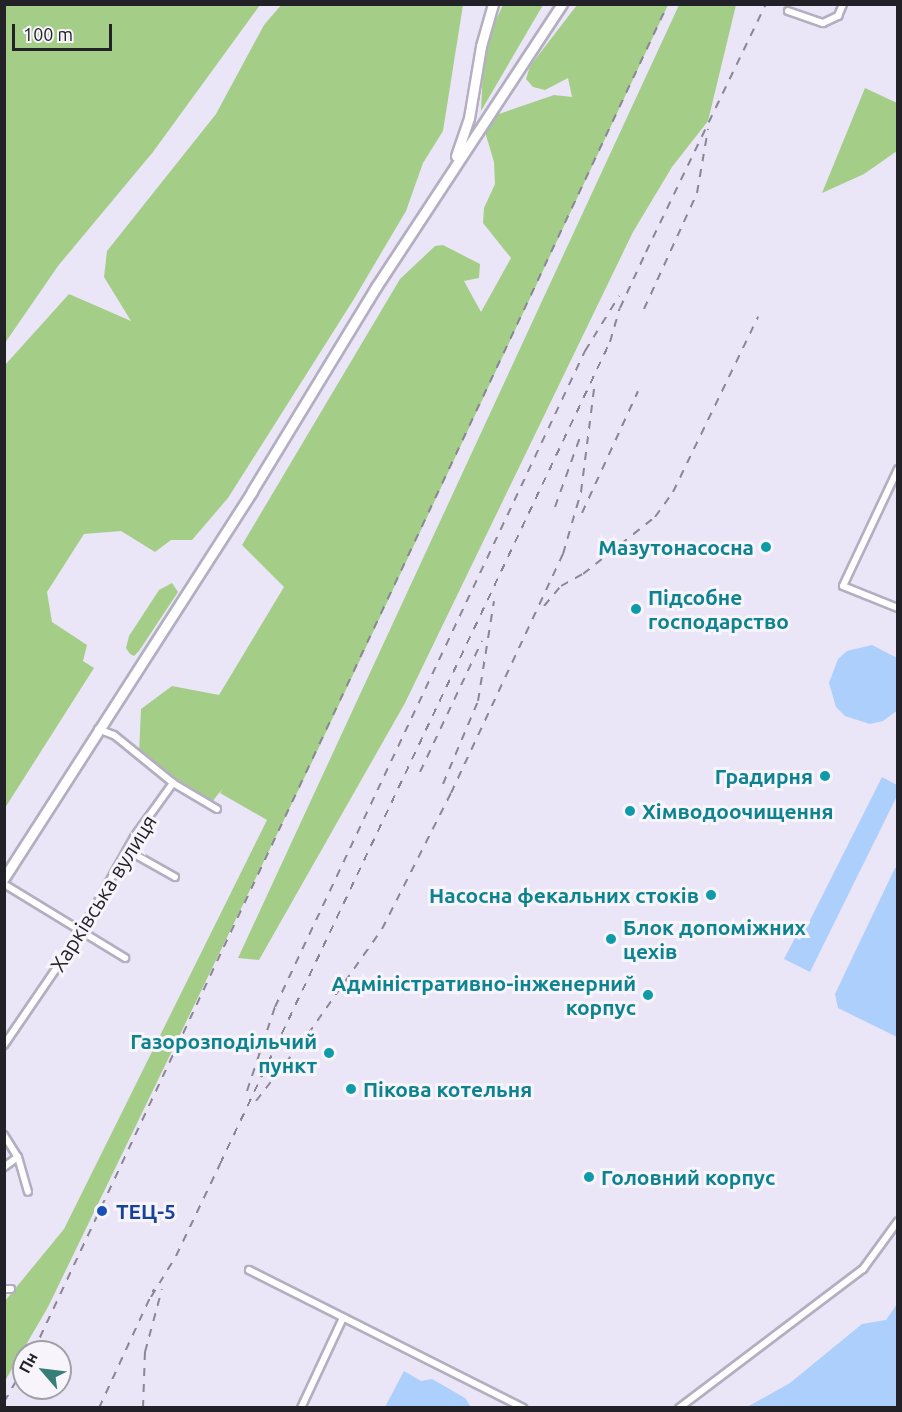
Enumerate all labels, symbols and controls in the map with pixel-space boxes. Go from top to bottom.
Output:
scale bar [15,12,116,50]
text: 100 m [23,24,73,44]
place label: Мазутонасосна [598,534,754,560]
marker: Мазутонасосна [759,540,773,554]
place label: Підсобне господарство [648,584,789,634]
marker: Підсобне господарство [629,602,643,616]
place label: Градирня [715,763,813,789]
marker: Градирня [818,769,832,783]
place label: Хімводоочищення [642,798,833,824]
marker: Хімводоочищення [623,804,637,818]
street label: Харківська вулиця [45,810,161,976]
place label: Насосна фекальних стоків [429,882,699,908]
marker: Насосна фекальних стоків [704,888,718,902]
place label: Блок допоміжних цехів [623,914,806,964]
marker: Блок допоміжних цехів [604,932,618,946]
place label: Адміністративно-інженерний корпус [332,970,636,1020]
marker: Адміністративно-інженерний корпус [641,988,655,1002]
place label: Газорозподільчий пункт [130,1028,317,1078]
marker: Газорозподільчий пункт [322,1046,336,1060]
place label: Пікова котельня [363,1076,532,1102]
marker: Пікова котельня [344,1082,358,1096]
place label: Головний корпус [601,1164,775,1190]
marker: Головний корпус [582,1170,596,1184]
place label: ТЕЦ-5 [116,1198,176,1224]
marker: ТЕЦ-5 [93,1202,111,1220]
north arrow [12,1340,72,1400]
text: Пн [15,1349,41,1376]

